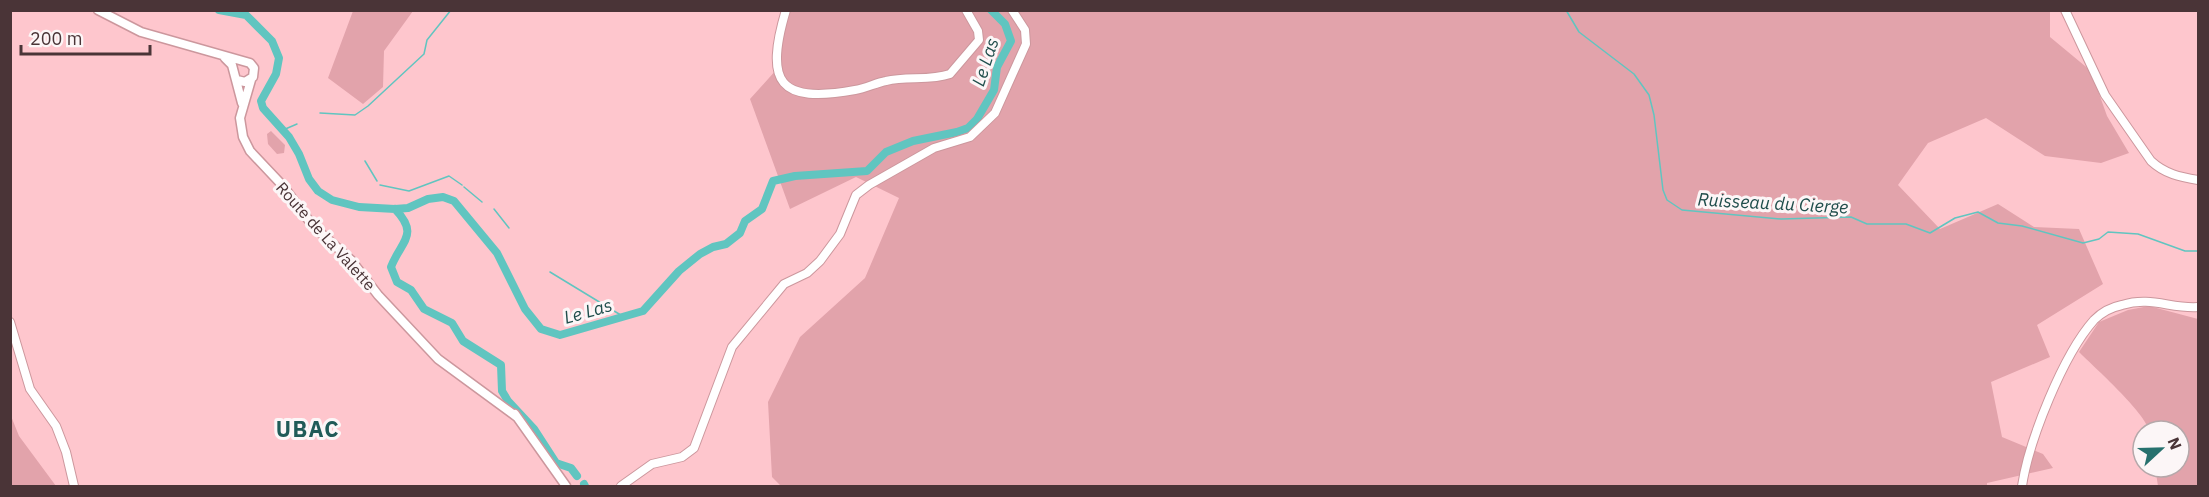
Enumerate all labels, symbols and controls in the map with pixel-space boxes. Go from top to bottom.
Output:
scale bar [21,18,150,56]
text: 200 m [30,27,82,50]
water label: Le Las [966,35,1004,89]
street label: Route de La Valette [272,178,380,295]
water label: Ruisseau du Cierge [1697,188,1849,218]
water label: Le Las [561,293,615,329]
district label: UBAC [276,414,340,443]
north arrow [2131,419,2191,479]
text: N [2163,434,2186,453]

